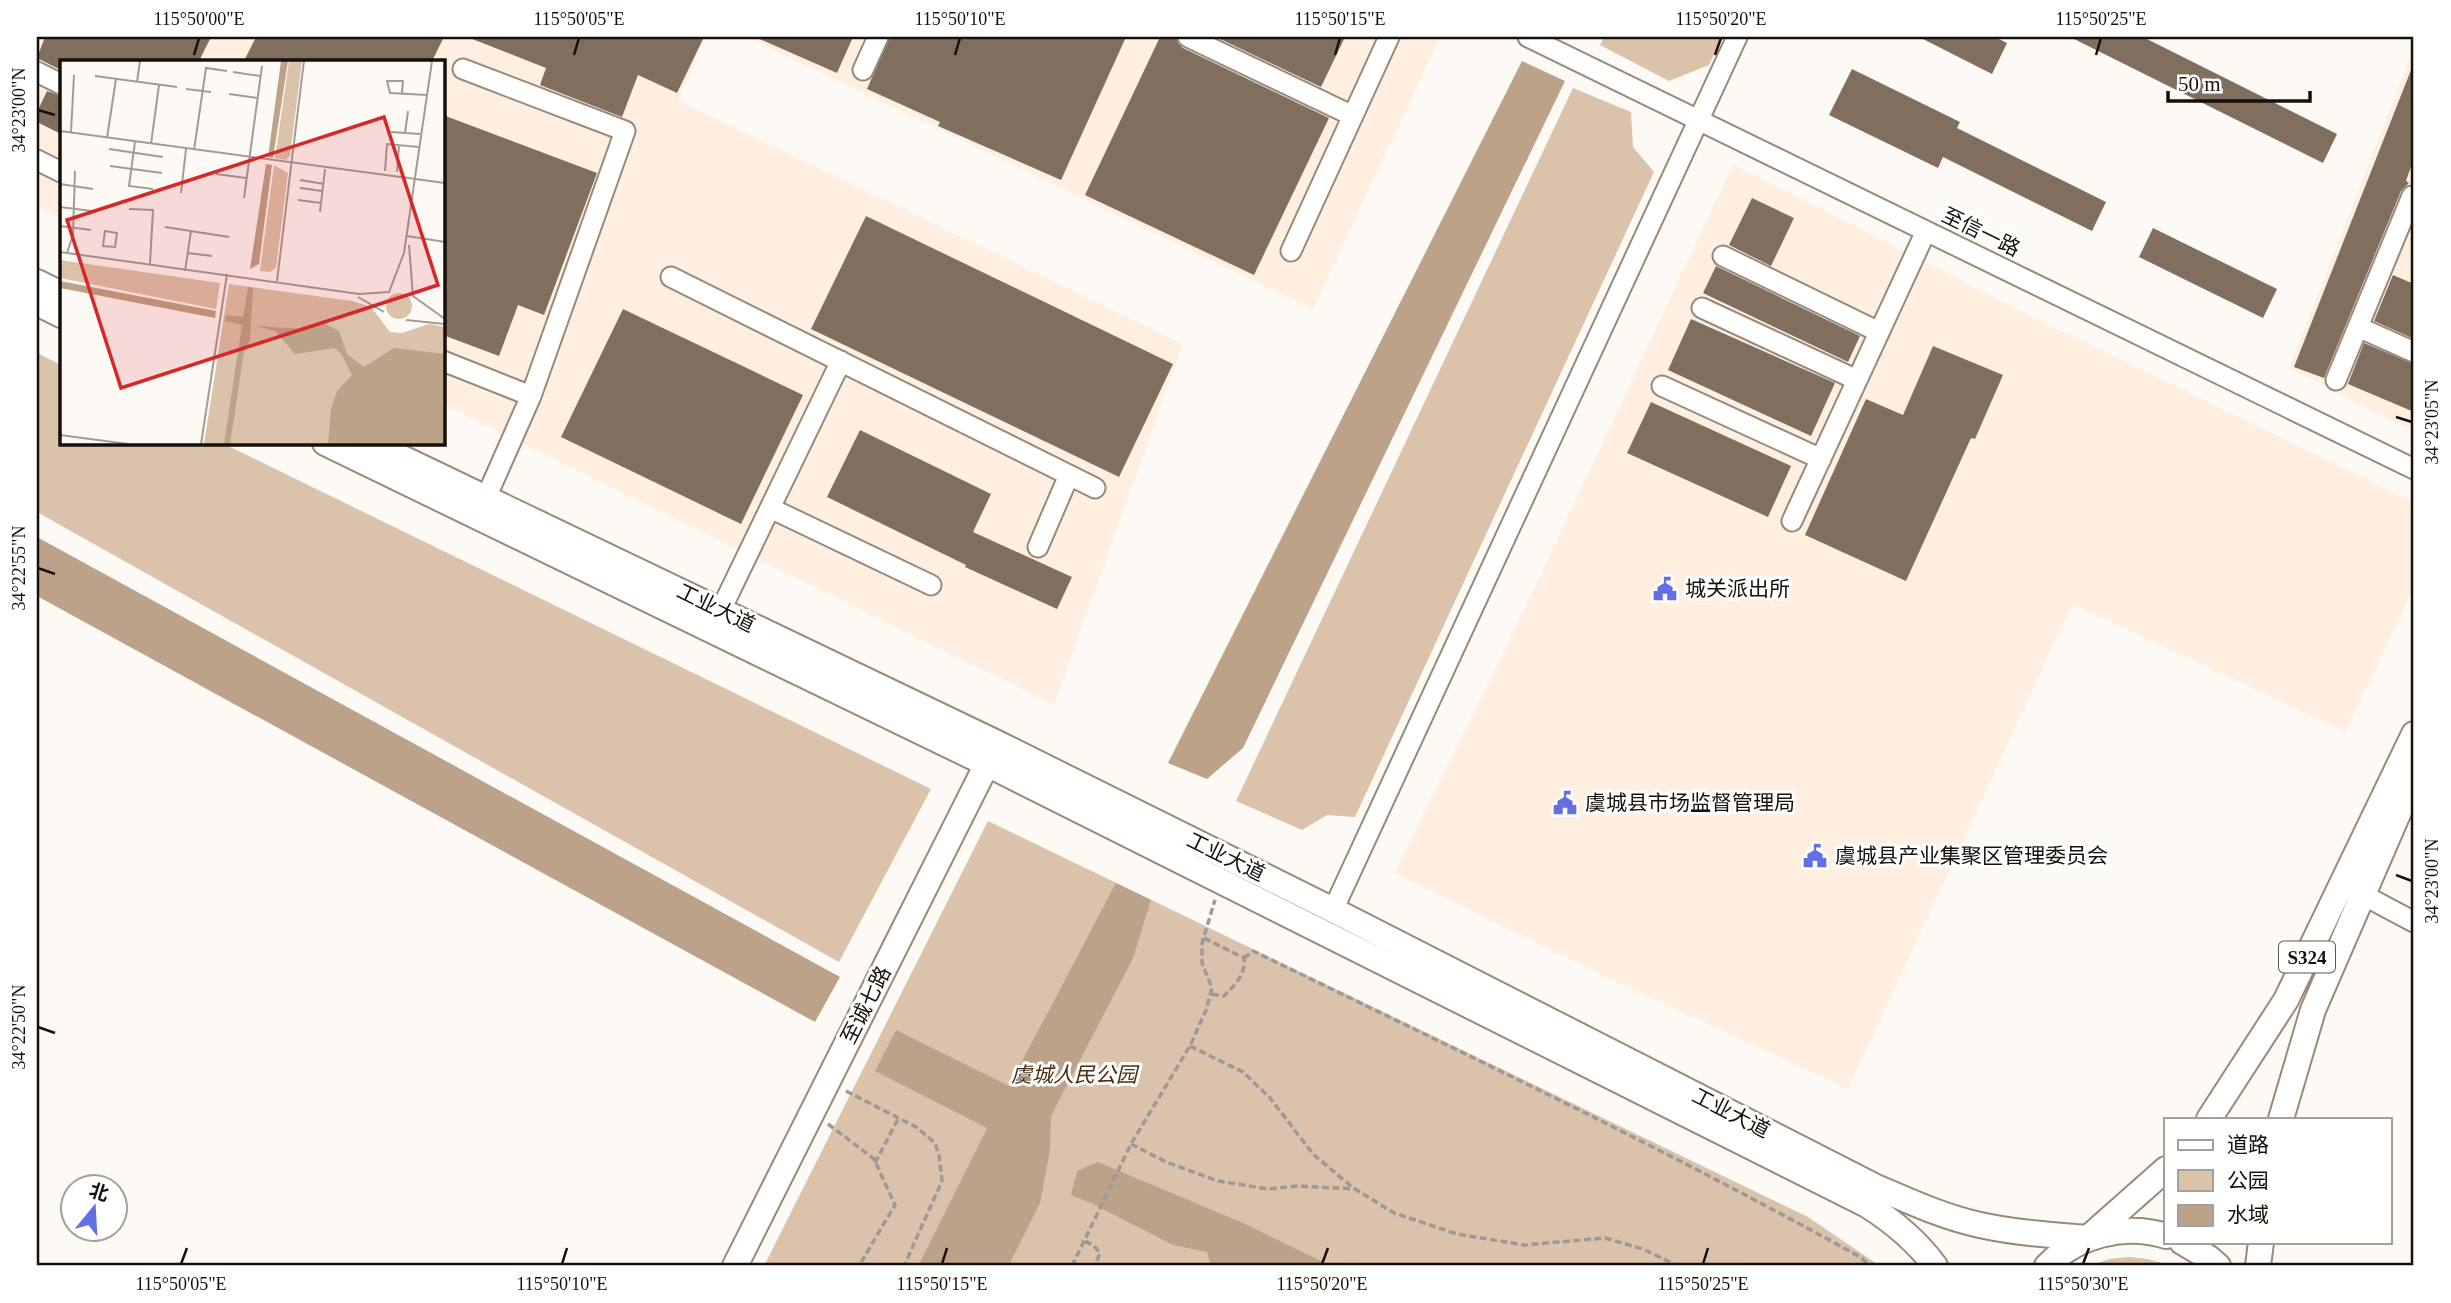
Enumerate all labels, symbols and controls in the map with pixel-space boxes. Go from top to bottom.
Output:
text: 115°50'00"E [153,9,245,29]
text: 115°50'05"E [533,9,625,29]
text: 115°50'10"E [914,9,1006,29]
text: 115°50'15"E [1294,9,1386,29]
text: 115°50'20"E [1675,9,1767,29]
text: 115°50'25"E [2055,9,2147,29]
inset map [60,60,444,444]
scale bar [2168,60,2309,104]
text: 34°23'00"N [9,68,29,152]
text: 50 m [2178,72,2221,96]
street label: 至信一路 [1938,203,2024,261]
text: 34°23'05"N [2422,380,2442,464]
text: 34°22'55"N [9,526,29,610]
public building icon: 城关派出所 [1651,575,1679,603]
place label: 城关派出所 [1685,577,1790,601]
street label: 工业大道 [673,579,759,637]
public building icon: 虞城县市场监督管理局 [1551,789,1579,817]
place label: 虞城县市场监督管理局 [1585,791,1795,815]
street label: 工业大道 [1183,828,1269,886]
text: 34°23'00"N [2422,839,2442,923]
public building icon: 虞城县产业集聚区管理委员会 [1801,842,1829,870]
place label: 虞城县产业集聚区管理委员会 [1835,844,2108,868]
road number: S324 [2279,942,2335,973]
street label: 至诚七路 [836,962,896,1048]
text: 34°22'50"N [9,985,29,1069]
park label: 虞城人民公园 [1011,1063,1140,1087]
street label: 工业大道 [1688,1083,1774,1143]
legend [2164,1118,2392,1244]
text: 道路 [2227,1133,2269,1157]
text: 公园 [2227,1169,2269,1193]
north arrow [60,1174,130,1244]
text: 北 [87,1179,111,1205]
text: 水域 [2227,1203,2269,1227]
text: 115°50'05"E [135,1274,227,1294]
text: 115°50'10"E [516,1274,608,1294]
text: 115°50'15"E [896,1274,988,1294]
text: 115°50'20"E [1276,1274,1368,1294]
text: 115°50'25"E [1657,1274,1749,1294]
text: 115°50'30"E [2037,1274,2129,1294]

